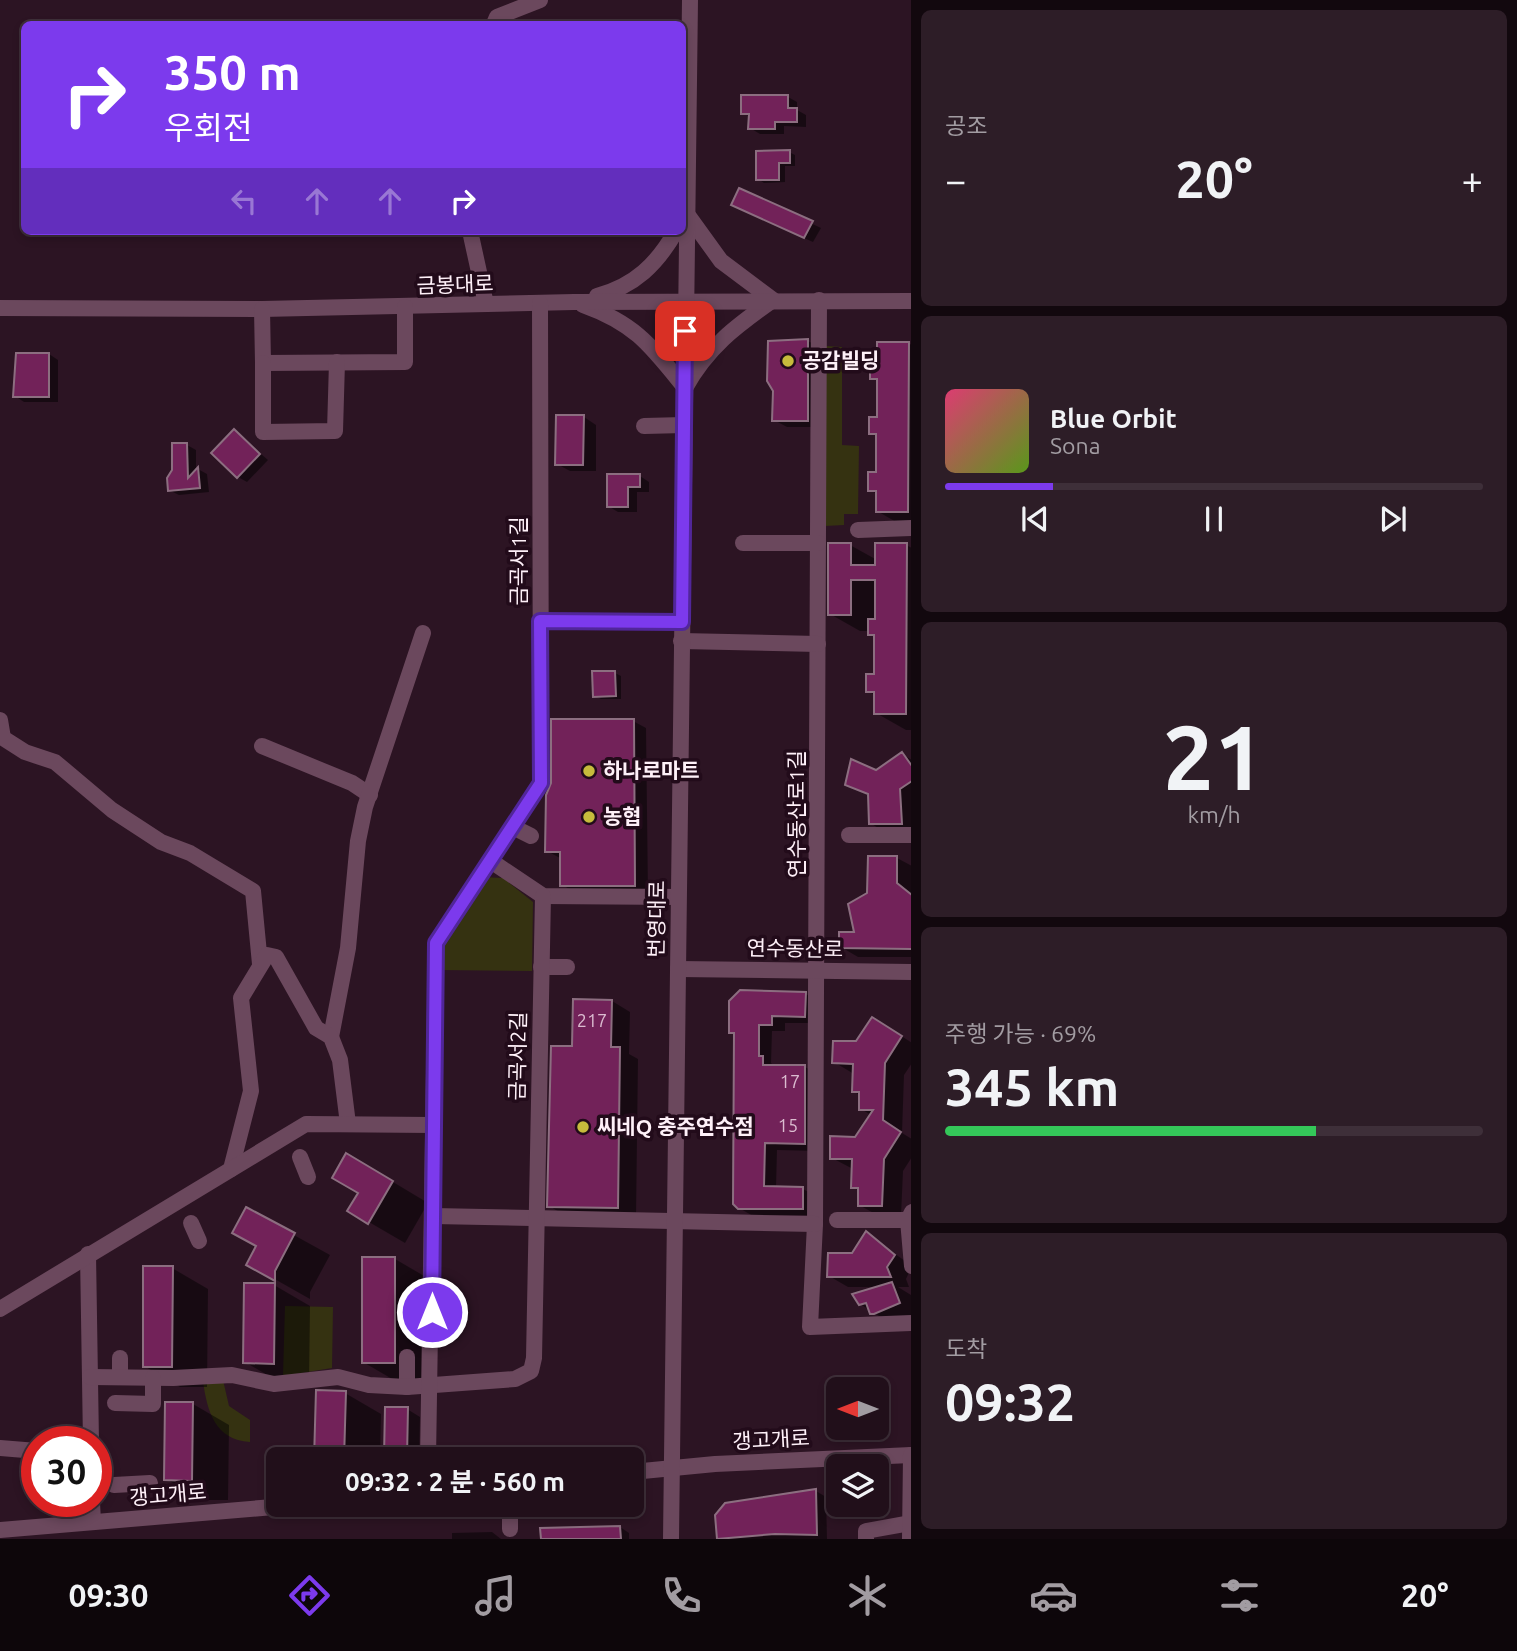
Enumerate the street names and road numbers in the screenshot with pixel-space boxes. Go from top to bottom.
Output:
street label: 금봉대로 [416,271,494,297]
street label: 금곡서1길 [506,516,530,606]
street label: 연수동산로1길 [784,750,808,878]
street label: 번영대로 [643,880,669,958]
street label: 연수동산로 [747,935,844,961]
street label: 금곡서2길 [504,1011,530,1101]
street label: 갱고개로 [732,1425,810,1453]
street label: 갱고개로 [128,1479,207,1509]

